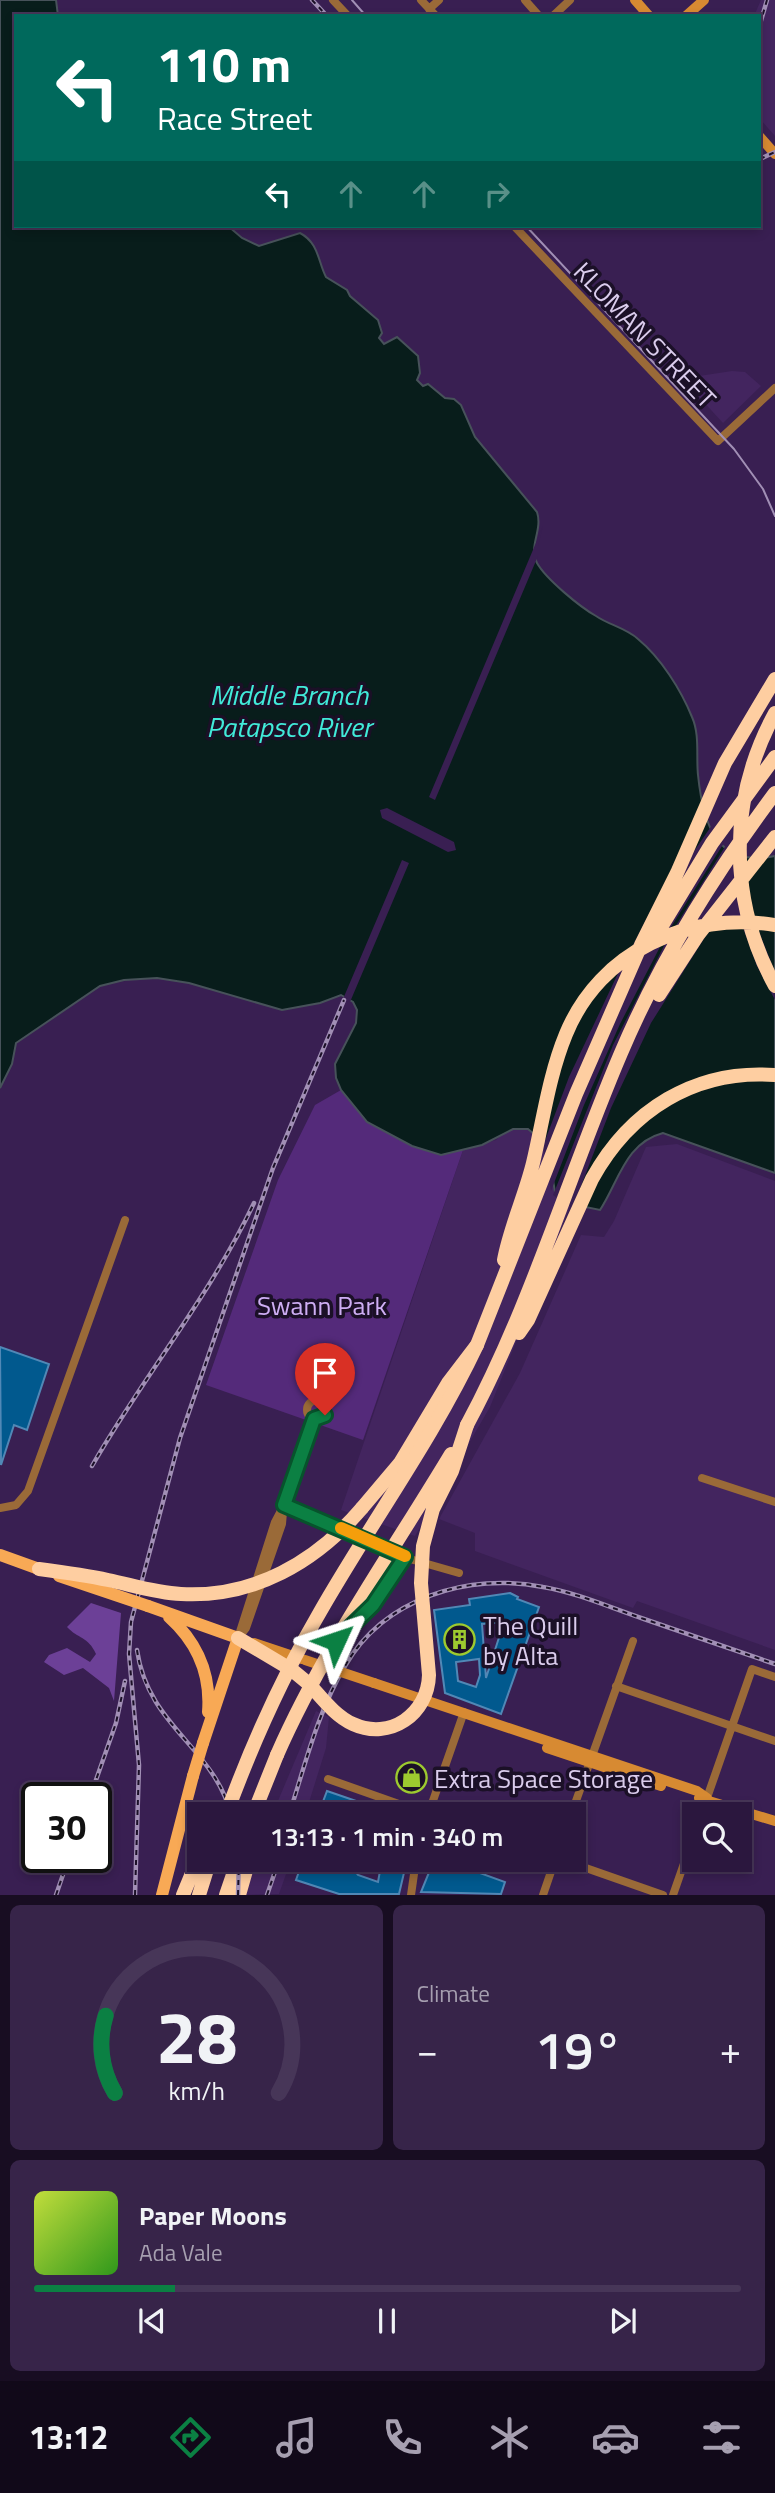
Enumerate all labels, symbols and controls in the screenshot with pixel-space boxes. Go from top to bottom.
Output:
text: 110 m [157,26,291,101]
icon: left [42,42,133,133]
text: Race Street [157,94,312,142]
icon: left [259,175,297,213]
icon: ahead [332,175,370,213]
icon: ahead [405,175,443,213]
icon: right [478,175,516,213]
street label: KLOMAN STREET [565,253,725,417]
water label: Middle Branch Patapsco River [206,673,375,748]
park label: Swann Park [257,1286,387,1325]
pin [295,1343,355,1415]
icon: arrive [306,1354,344,1392]
position arrow [299,1604,373,1678]
place label: The Quill by Alta [483,1606,578,1675]
building icon: The Quill by Alta [443,1623,477,1657]
place label: Extra Space Storage [434,1759,653,1798]
shop icon: Extra Space Storage [394,1761,428,1795]
speed limit sign: 30 [21,1782,112,1873]
map controls [682,1802,752,1872]
button: search [682,1802,752,1872]
text: 13:13 · 1 min · 340 m [270,1817,503,1856]
text: Climate [417,1976,490,2011]
text: 28 [155,1982,237,2092]
text: 19° [535,2010,622,2089]
text: − [417,2021,438,2079]
text: + [720,2021,741,2079]
text: km/h [168,2072,225,2110]
text: Paper Moons [139,2196,287,2235]
text: Ada Vale [139,2235,223,2270]
icon: previous [133,2302,171,2340]
icon: pause [368,2302,406,2340]
icon: next [604,2302,642,2340]
text: 13:12 [29,2413,109,2461]
icon: directions [166,2413,215,2462]
icon: music [272,2413,321,2462]
icon: phone [378,2413,427,2462]
icon: climate [485,2413,534,2462]
icon: car [591,2413,640,2462]
icon: filters [697,2413,746,2462]

